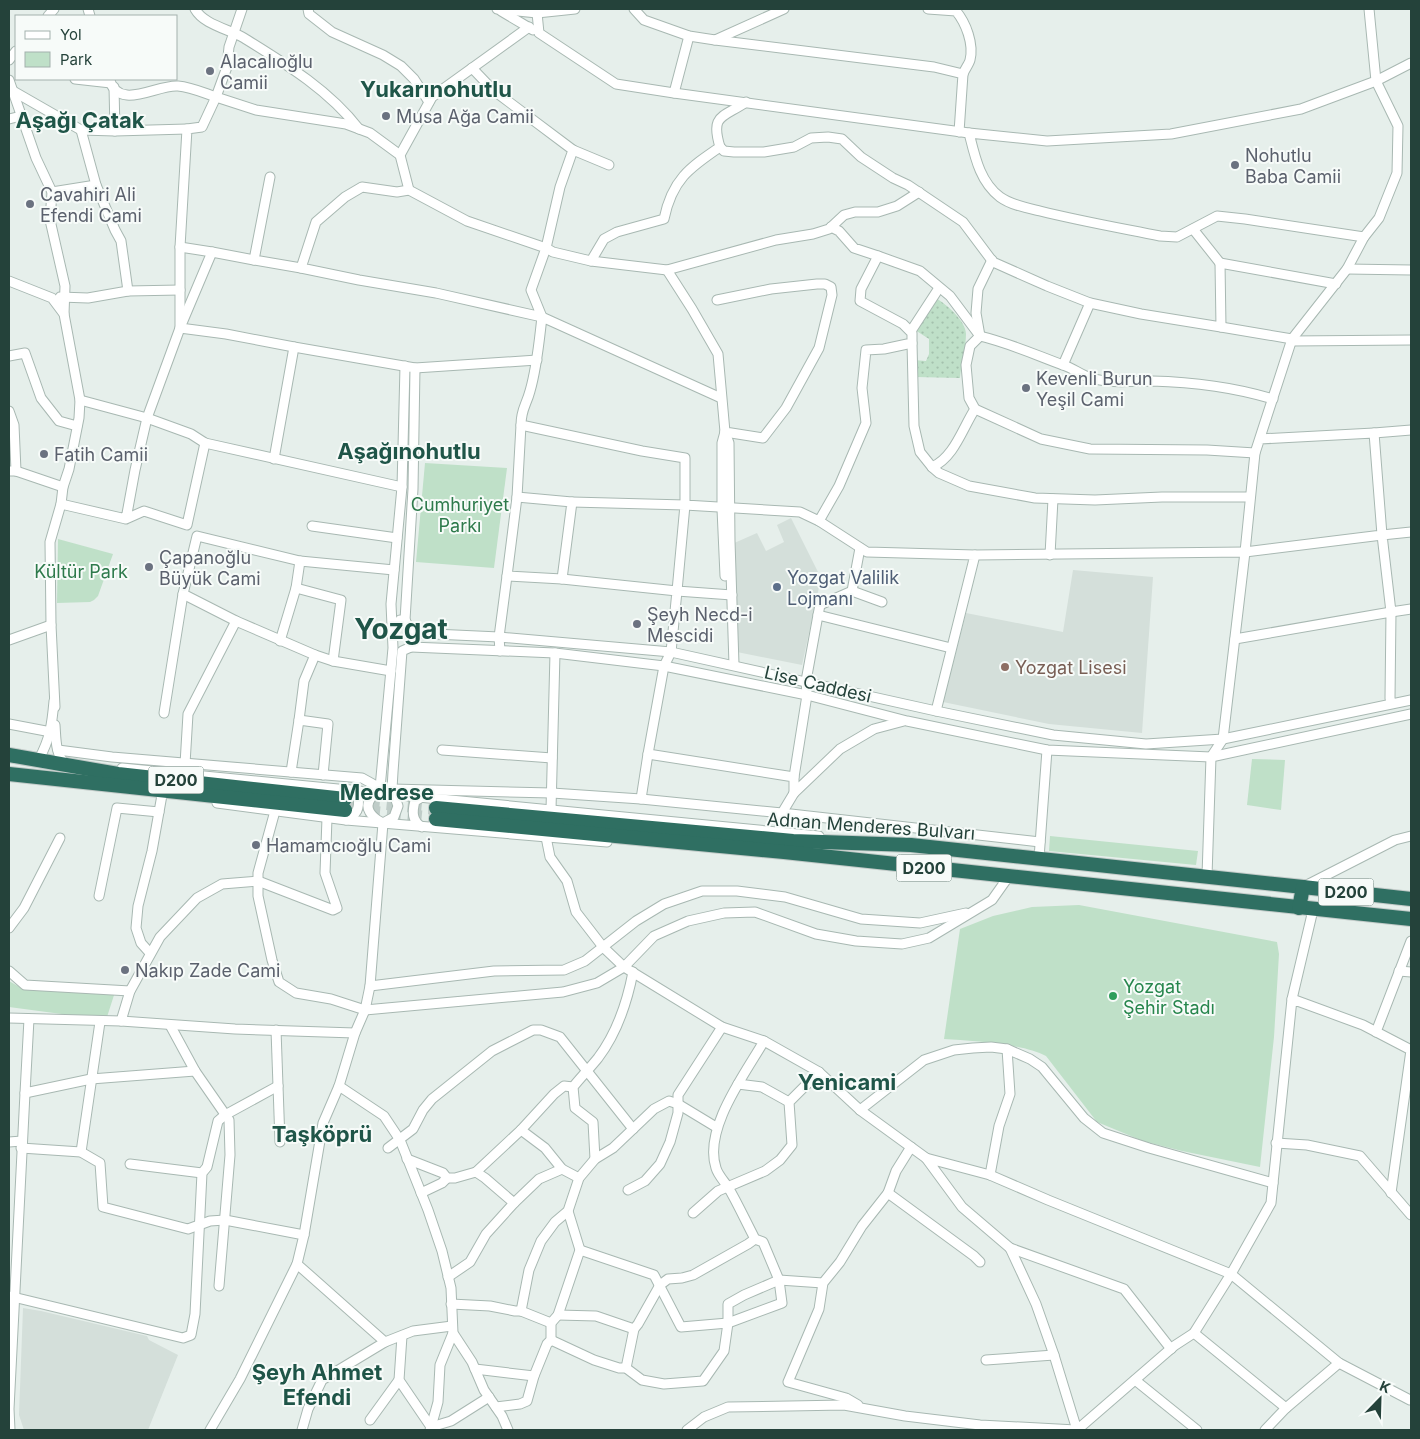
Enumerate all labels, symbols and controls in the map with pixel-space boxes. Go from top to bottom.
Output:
legend [15,15,178,80]
text: Yol [60,25,82,44]
text: Park [60,50,93,69]
place label: Alacalıoğlu Camii [220,51,313,93]
marker: Alacalıoğlu Camii [204,65,216,77]
district label: Yukarınohutlu [360,76,512,102]
place label: Musa Ağa Camii [396,106,534,127]
district label: Aşağı Çatak [15,107,145,133]
marker: Musa Ağa Camii [380,110,392,122]
place label: Nohutlu Baba Camii [1245,145,1341,187]
marker: Nohutlu Baba Camii [1229,159,1241,171]
place label: Cavahiri Ali Efendi Cami [40,184,142,226]
marker: Cavahiri Ali Efendi Cami [24,198,36,210]
place label: Kevenli Burun Yeşil Cami [1036,368,1153,410]
marker: Kevenli Burun Yeşil Cami [1020,382,1032,394]
district label: Aşağınohutlu [337,438,481,464]
place label: Fatih Camii [54,444,148,465]
marker: Fatih Camii [38,448,50,460]
park label: Cumhuriyet Parkı [411,494,509,536]
place label: Çapanoğlu Büyük Cami [159,547,261,589]
park label: Kültür Park [34,561,128,582]
marker: Çapanoğlu Büyük Cami [143,561,155,573]
place label: Yozgat Valilik Lojmanı [787,567,899,609]
marker: Yozgat Valilik Lojmanı [771,581,783,593]
place label: Şeyh Necd-i Mescidi [647,604,753,646]
district label: Yozgat [354,612,448,646]
marker: Şeyh Necd-i Mescidi [631,618,643,630]
place label: Yozgat Lisesi [1015,657,1127,678]
street label: Lise Caddesi [762,661,874,707]
marker: Yozgat Lisesi [999,661,1011,673]
road number: D200 [148,766,204,794]
district label: Medrese [340,779,434,805]
street label: Adnan Menderes Bulvarı [766,808,976,844]
place label: Hamamcıoğlu Cami [266,835,431,856]
marker: Hamamcıoğlu Cami [250,839,262,851]
road number: D200 [896,854,952,881]
road number: D200 [1318,879,1374,906]
place label: Nakıp Zade Cami [135,960,280,981]
marker: Nakıp Zade Cami [119,964,131,976]
place label: Yozgat Şehir Stadı [1123,976,1215,1018]
marker: Yozgat Şehir Stadı [1107,990,1119,1002]
district label: Yenicami [798,1069,896,1095]
district label: Taşköprü [272,1121,372,1147]
district label: Şeyh Ahmet Efendi [252,1359,382,1410]
north arrow [1355,1374,1405,1424]
text: K [1377,1377,1393,1396]

